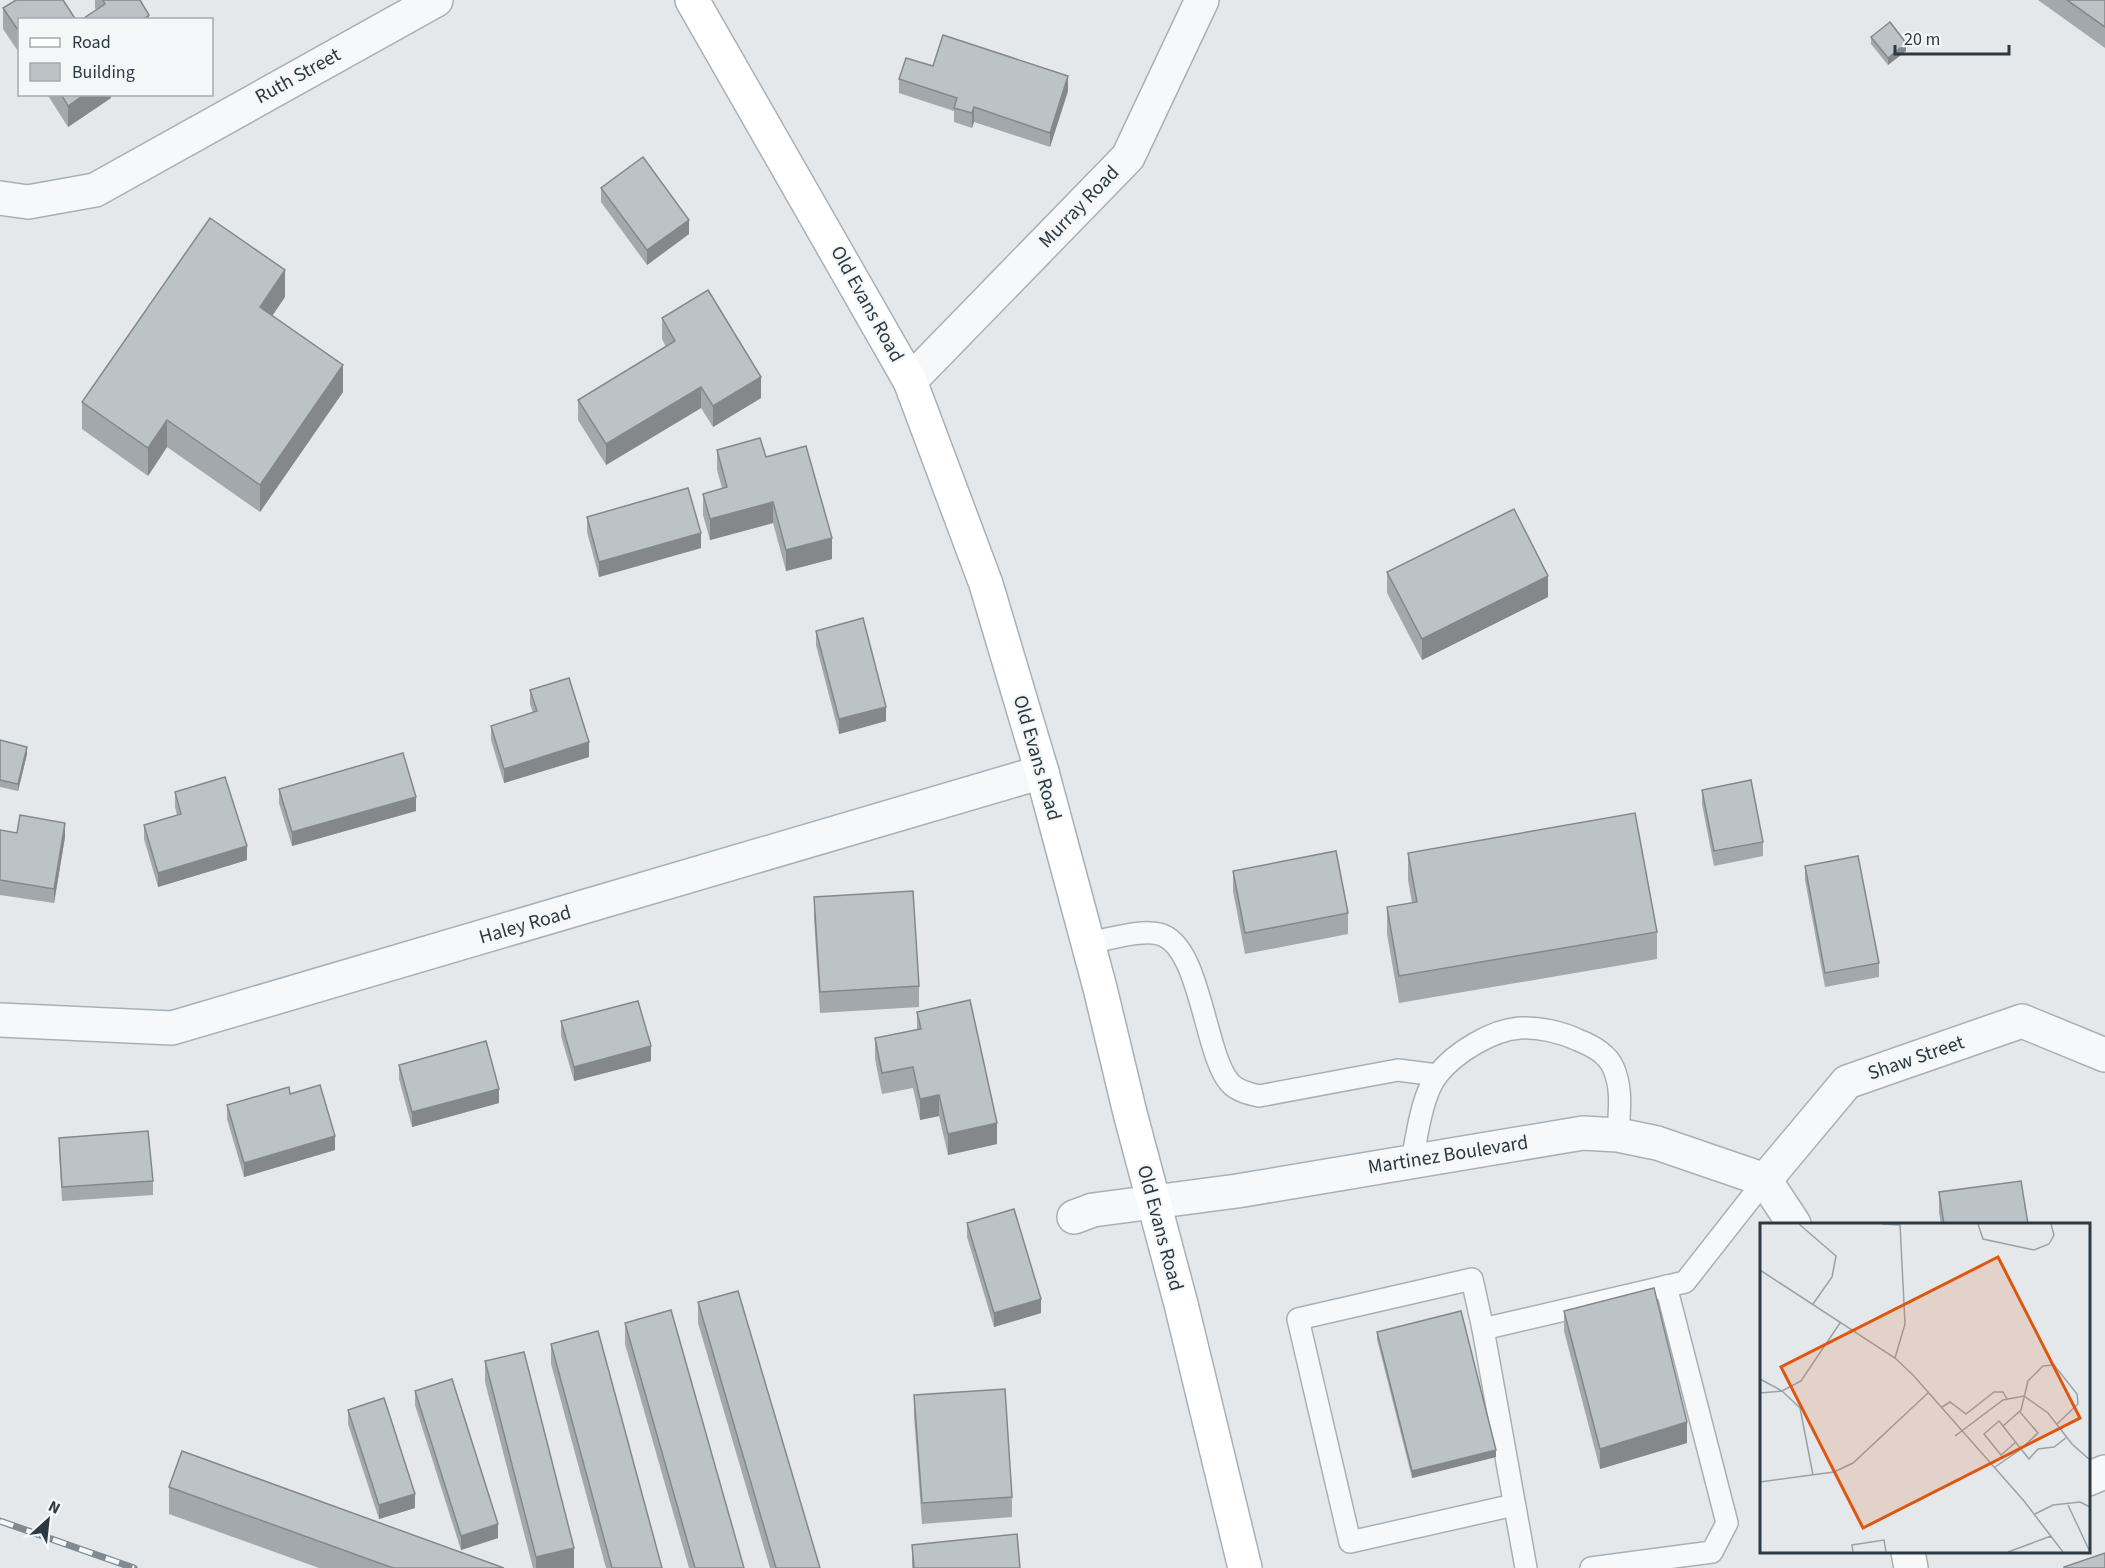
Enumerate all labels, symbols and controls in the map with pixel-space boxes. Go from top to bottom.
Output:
legend [18,18,213,96]
scale bar [1895,18,2009,56]
text: 20 m [1904,27,1940,52]
text: Road [72,30,111,55]
street label: Ruth Street [250,41,346,111]
text: Building [72,60,135,85]
street label: Murray Road [1032,159,1126,255]
street label: Old Evans Road [823,241,911,367]
street label: Old Evans Road [1006,692,1068,824]
street label: Haley Road [476,899,574,951]
street label: Shaw Street [1864,1028,1968,1088]
street label: Martinez Boulevard [1366,1128,1530,1182]
street label: Old Evans Road [1130,1162,1190,1294]
inset map [1760,1223,2090,1553]
north arrow [18,1490,78,1550]
text: N [45,1495,64,1520]

